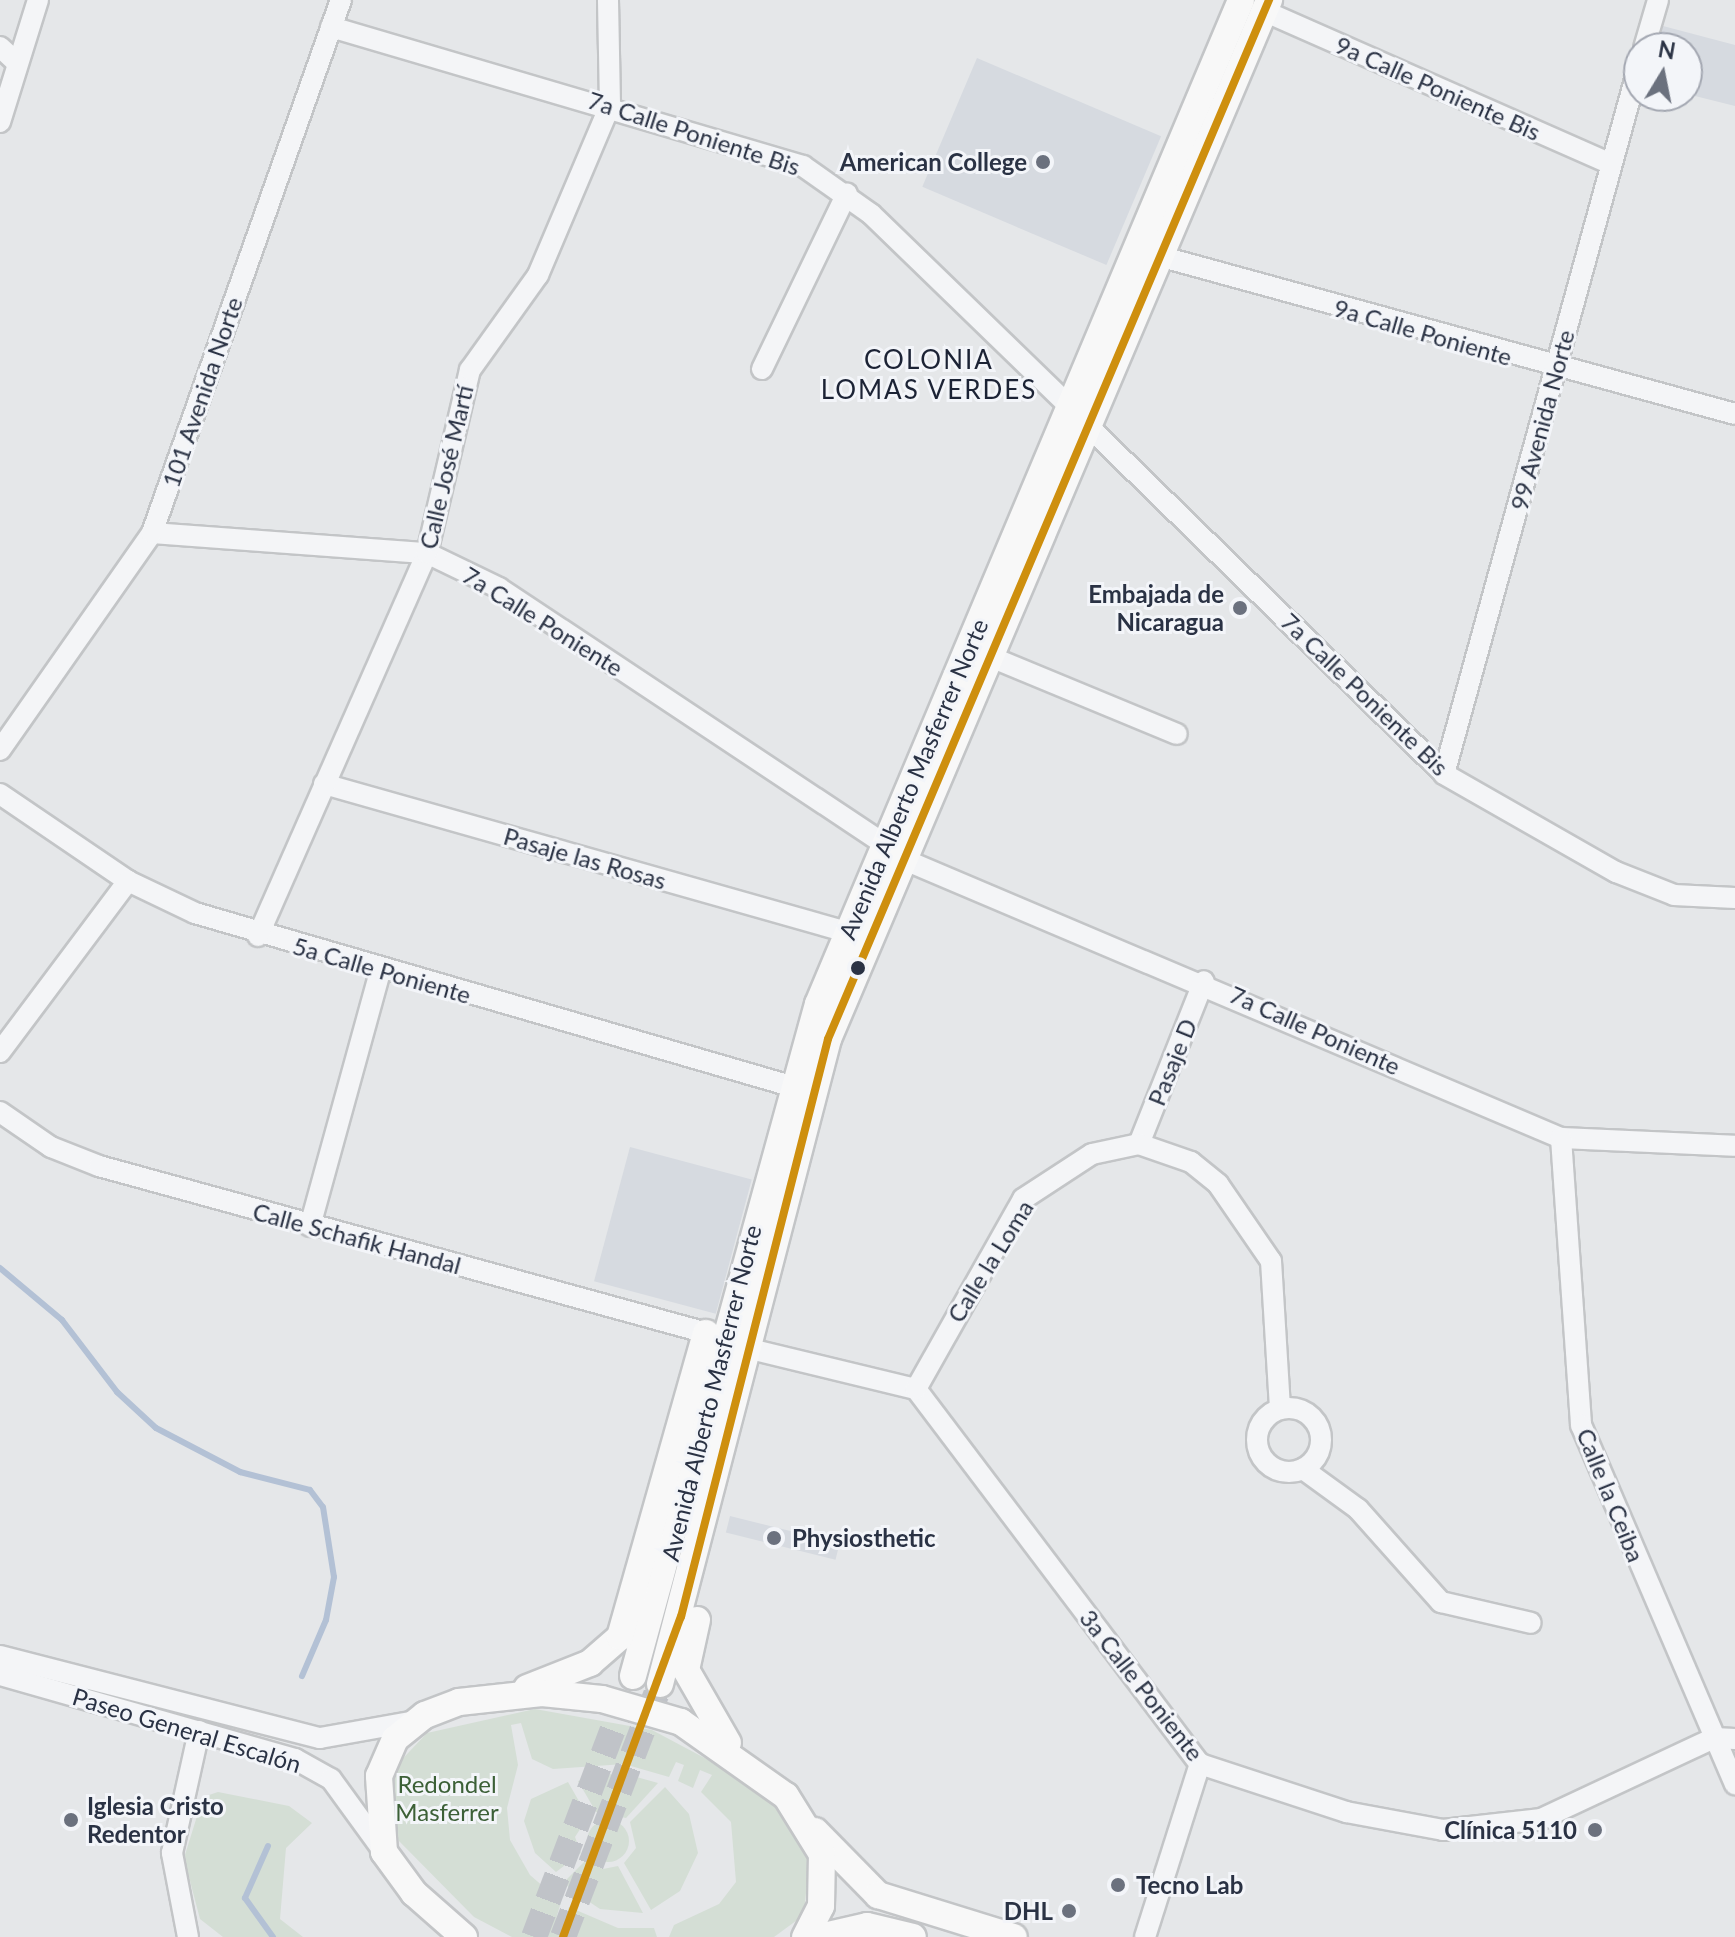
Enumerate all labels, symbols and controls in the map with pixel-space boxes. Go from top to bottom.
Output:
street label: 9a Calle Poniente Bis [1331,30,1545,146]
north arrow [1623,32,1703,112]
text: N [1656,35,1678,65]
street label: 7a Calle Poniente Bis [584,85,804,181]
place label: American College [840,148,1027,176]
marker: American College [1034,153,1052,171]
street label: 101 Avenida Norte [156,293,248,491]
street label: 9a Calle Poniente [1331,293,1515,371]
street label: 99 Avenida Norte [1504,326,1580,514]
district label: COLONIA LOMAS VERDES [820,344,1038,406]
street label: Calle José Martí [413,382,479,552]
street label: 7a Calle Poniente [457,560,629,682]
place label: Embajada de Nicaragua [1088,580,1224,636]
marker: Embajada de Nicaragua [1231,599,1249,617]
street label: 7a Calle Poniente Bis [1275,607,1455,781]
street label: Avenida Alberto Masferrer Norte [832,614,994,944]
street label: Pasaje las Rosas [500,821,670,895]
street label: 5a Calle Poniente [290,931,474,1009]
unlabelled marker [850,960,866,976]
street label: 7a Calle Poniente [1225,979,1405,1081]
street label: Pasaje D [1142,1014,1202,1110]
street label: Calle la Loma [941,1195,1039,1327]
street label: Calle Schafik Handal [250,1196,464,1280]
street label: Avenida Alberto Masferrer Norte [655,1221,767,1565]
street label: Calle la Ceiba [1571,1424,1651,1566]
place label: Physiosthetic [792,1524,936,1552]
marker: Physiosthetic [763,1527,785,1549]
street label: 3a Calle Poniente [1074,1604,1210,1766]
street label: Paseo General Escalón [69,1682,305,1778]
park label: Redondel Masferrer [395,1770,499,1826]
place label: Iglesia Cristo Redentor [87,1792,224,1848]
marker: Iglesia Cristo Redentor [62,1811,80,1829]
place label: Clínica 5110 [1444,1816,1577,1844]
marker: Clínica 5110 [1584,1819,1606,1841]
place label: Tecno Lab [1136,1871,1243,1899]
marker: Tecno Lab [1107,1874,1129,1896]
place label: DHL [1004,1897,1053,1925]
marker: DHL [1060,1902,1078,1920]

